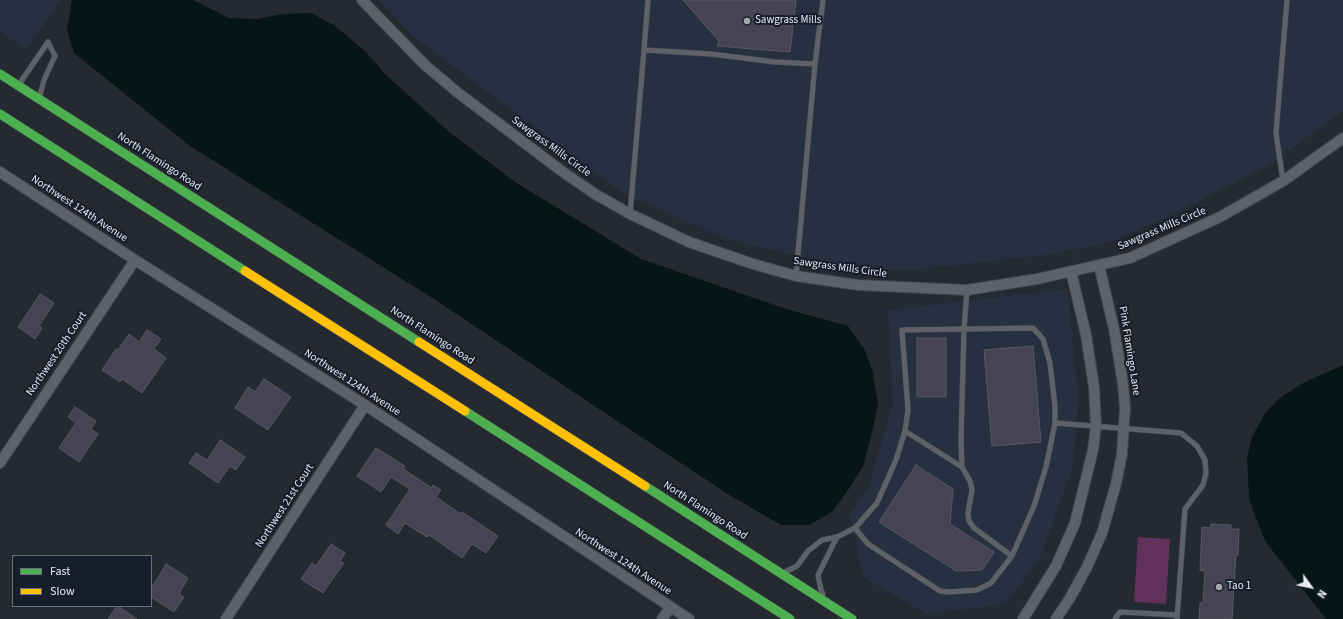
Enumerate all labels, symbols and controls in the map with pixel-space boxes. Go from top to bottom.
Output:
place label: Sawgrass Mills [755,14,821,28]
marker: Sawgrass Mills [742,16,752,26]
street label: Sawgrass Mills Circle [509,114,593,180]
street label: North Flamingo Road [114,130,204,194]
street label: Northwest 124th Avenue [28,173,130,245]
street label: Sawgrass Mills Circle [1116,204,1208,254]
street label: Sawgrass Mills Circle [792,255,888,281]
street label: North Flamingo Road [387,304,477,368]
street label: Pink Flamingo Lane [1115,305,1143,397]
street label: Northwest 20th Court [24,309,90,399]
street label: Northwest 124th Avenue [301,347,403,419]
street label: Northwest 21st Court [253,462,317,550]
street label: North Flamingo Road [660,479,750,543]
street label: Northwest 124th Avenue [572,526,674,598]
legend [12,555,152,607]
text: Fast [50,563,70,580]
north arrow [1291,567,1331,607]
place label: Tao 1 [1227,580,1251,594]
marker: Tao 1 [1214,582,1224,592]
text: Slow [50,583,75,600]
text: N [1313,587,1330,601]

